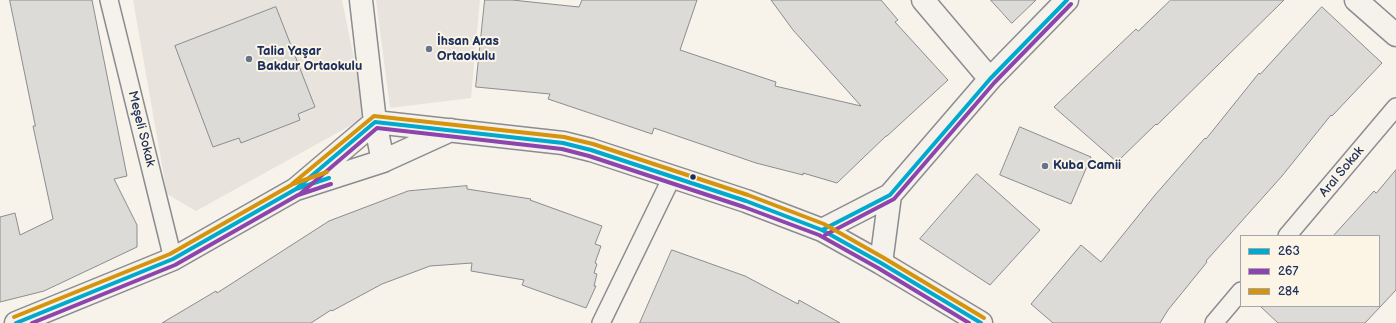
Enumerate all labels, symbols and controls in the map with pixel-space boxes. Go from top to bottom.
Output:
place label: İhsan Aras Ortaokulu [437,34,499,65]
place label: Talia Yaşar Bakdur Ortaokulu [257,44,362,75]
marker: İhsan Aras Ortaokulu [424,44,434,54]
marker: Talia Yaşar Bakdur Ortaokulu [244,54,254,64]
street label: Meşeli Sokak [124,89,158,169]
street label: Aral Sokak [1316,144,1368,200]
place label: Kuba Camii [1053,158,1121,174]
marker: Kuba Camii [1040,161,1050,171]
unlabelled marker [688,172,698,182]
legend [1240,235,1380,307]
text: 263 [1278,244,1300,259]
text: 267 [1278,264,1298,279]
text: 284 [1278,284,1299,299]

